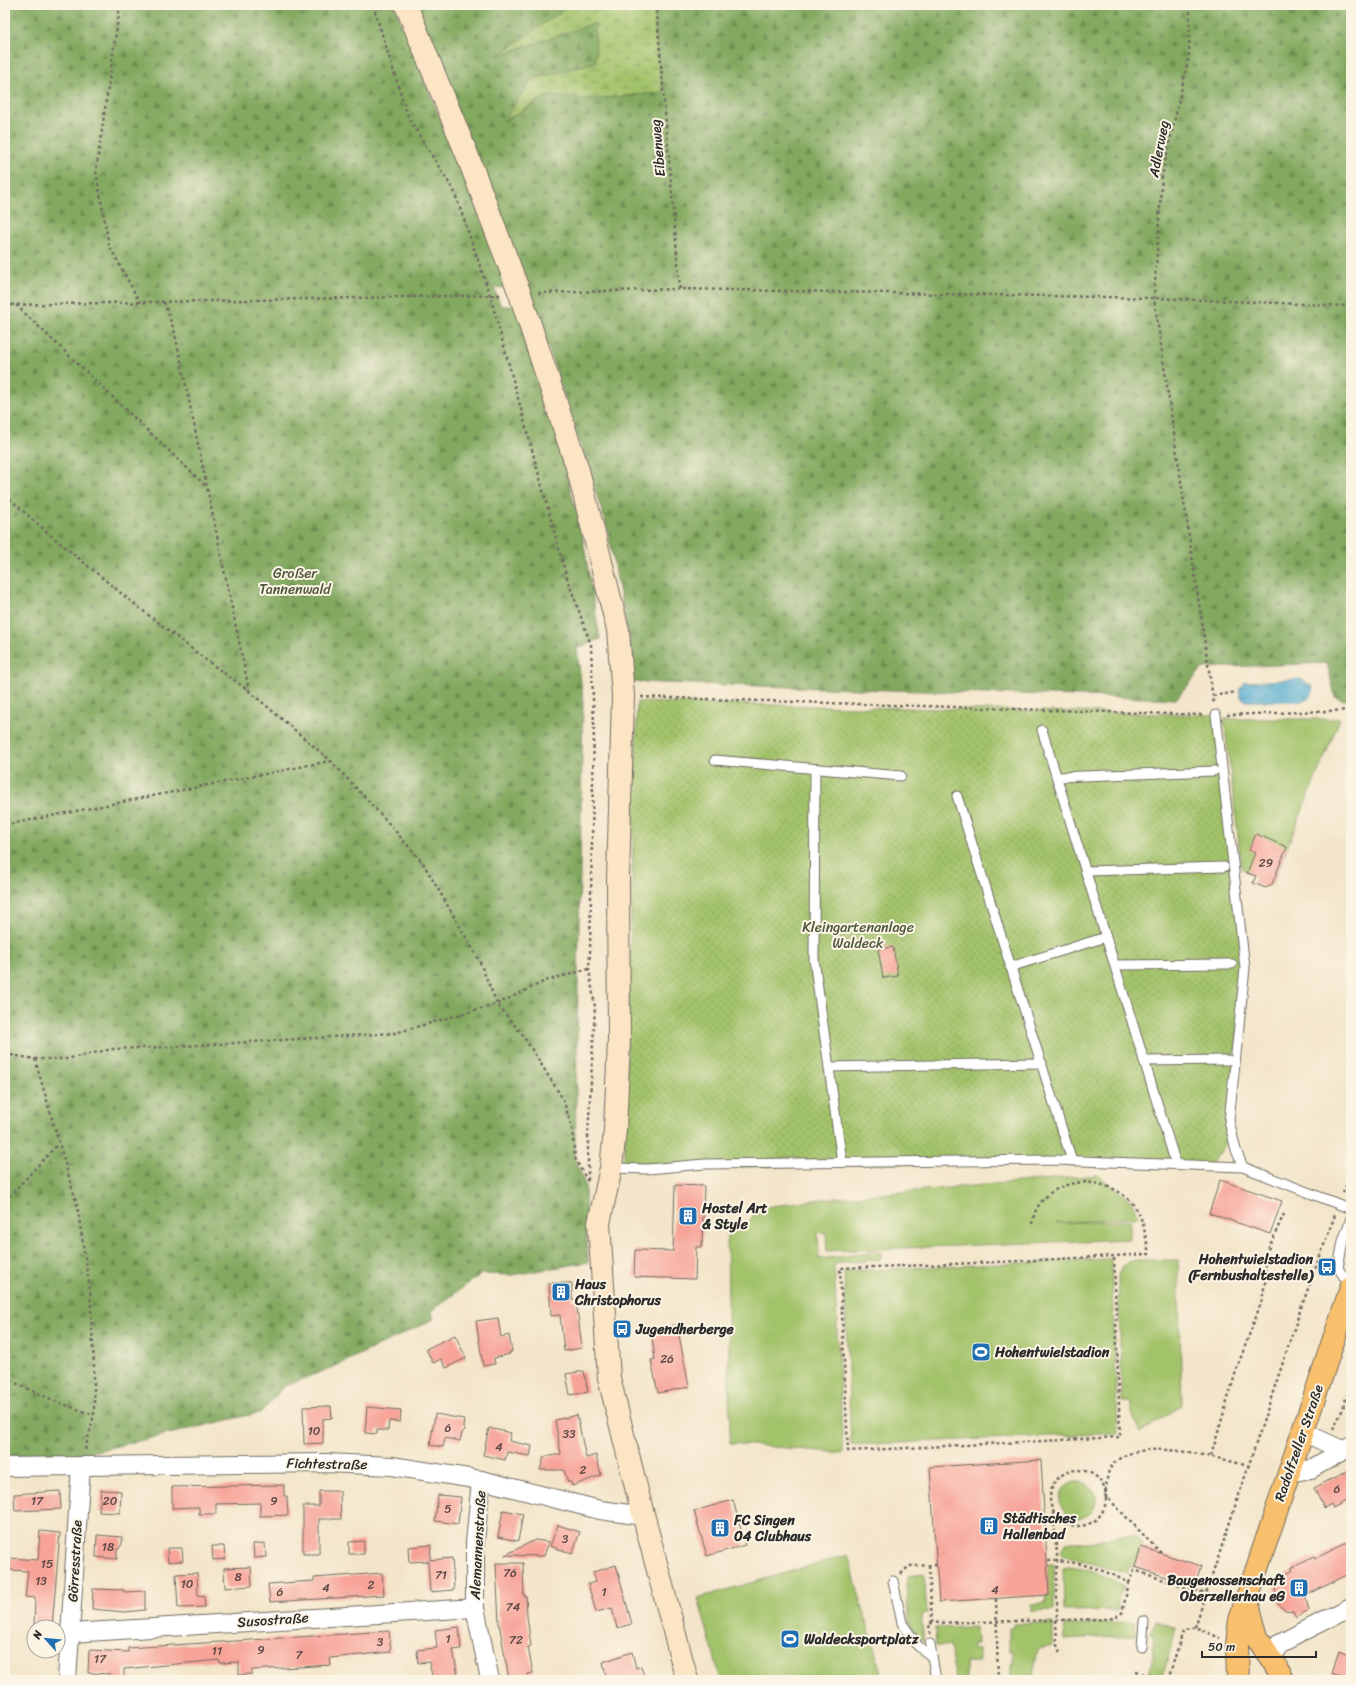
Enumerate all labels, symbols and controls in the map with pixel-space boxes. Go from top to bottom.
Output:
street label: Eibenweg [643,118,673,178]
street label: Adlerweg [1141,118,1177,181]
park label: Großer Tannenwald [259,561,332,602]
house number: 29 [1259,852,1273,874]
park label: Kleingartenanlage Waldeck [802,915,914,956]
place label: Hostel Art & Style [701,1196,768,1237]
building icon: Hostel Art & Style [677,1205,699,1227]
place label: Hohentwielstadion (Fernbushaltestelle) [1188,1247,1314,1288]
bus stop icon: Hohentwielstadion (Fernbushaltestelle) [1316,1256,1338,1278]
place label: Haus Christophorus [574,1272,662,1313]
building icon: Haus Christophorus [550,1281,572,1303]
place label: Jugendherberge [635,1317,735,1342]
bus stop icon: Jugendherberge [611,1318,633,1340]
place label: Hohentwielstadion [994,1340,1110,1365]
sports icon: Hohentwielstadion [970,1341,992,1363]
house number: 26 [660,1348,674,1370]
street label: Radolfzeller Straße [1267,1381,1331,1505]
house number: 6 [445,1417,452,1439]
house number: 10 [308,1420,321,1442]
house number: 33 [562,1423,576,1445]
house number: 4 [495,1436,503,1458]
street label: Fichtestraße [286,1451,368,1477]
house number: 2 [580,1459,587,1481]
house number: 6 [1334,1478,1341,1500]
house number: 17 [31,1490,44,1512]
house number: 20 [103,1490,118,1512]
house number: 9 [270,1490,278,1512]
street label: Alemannenstraße [463,1490,493,1601]
house number: 5 [444,1498,452,1520]
place label: Städtisches Hallenbad [1002,1506,1077,1547]
place label: FC Singen 04 Clubhaus [733,1508,812,1549]
building icon: Städtisches Hallenbad [978,1515,1000,1537]
building icon: FC Singen 04 Clubhaus [709,1517,731,1539]
street label: Görresstraße [60,1519,90,1603]
house number: 3 [562,1528,569,1550]
house number: 18 [102,1536,114,1558]
house number: 15 [41,1553,53,1575]
house number: 76 [503,1562,517,1584]
house number: 71 [435,1564,447,1586]
house number: 8 [234,1566,242,1588]
place label: Baugenossenschaft Oberzellerhau eG [1167,1568,1286,1609]
house number: 13 [35,1570,47,1592]
house number: 10 [181,1573,194,1595]
house number: 2 [368,1574,375,1596]
house number: 4 [322,1577,330,1599]
building icon: Baugenossenschaft Oberzellerhau eG [1288,1577,1310,1599]
house number: 4 [991,1579,999,1601]
house number: 6 [277,1581,284,1603]
house number: 1 [601,1581,607,1603]
house number: 74 [506,1596,521,1618]
street label: Susostraße [236,1605,310,1635]
north arrow [26,1619,66,1659]
text: N [27,1627,48,1643]
place label: Waldecksportplatz [804,1627,919,1652]
house number: 1 [445,1628,451,1650]
sports icon: Waldecksportplatz [779,1628,801,1650]
house number: 72 [509,1629,523,1651]
house number: 3 [377,1631,384,1653]
scale bar [1202,1633,1316,1659]
text: 50 m [1208,1636,1235,1658]
house number: 9 [257,1639,265,1661]
house number: 11 [212,1640,222,1662]
house number: 7 [296,1644,304,1666]
house number: 17 [94,1648,107,1670]

